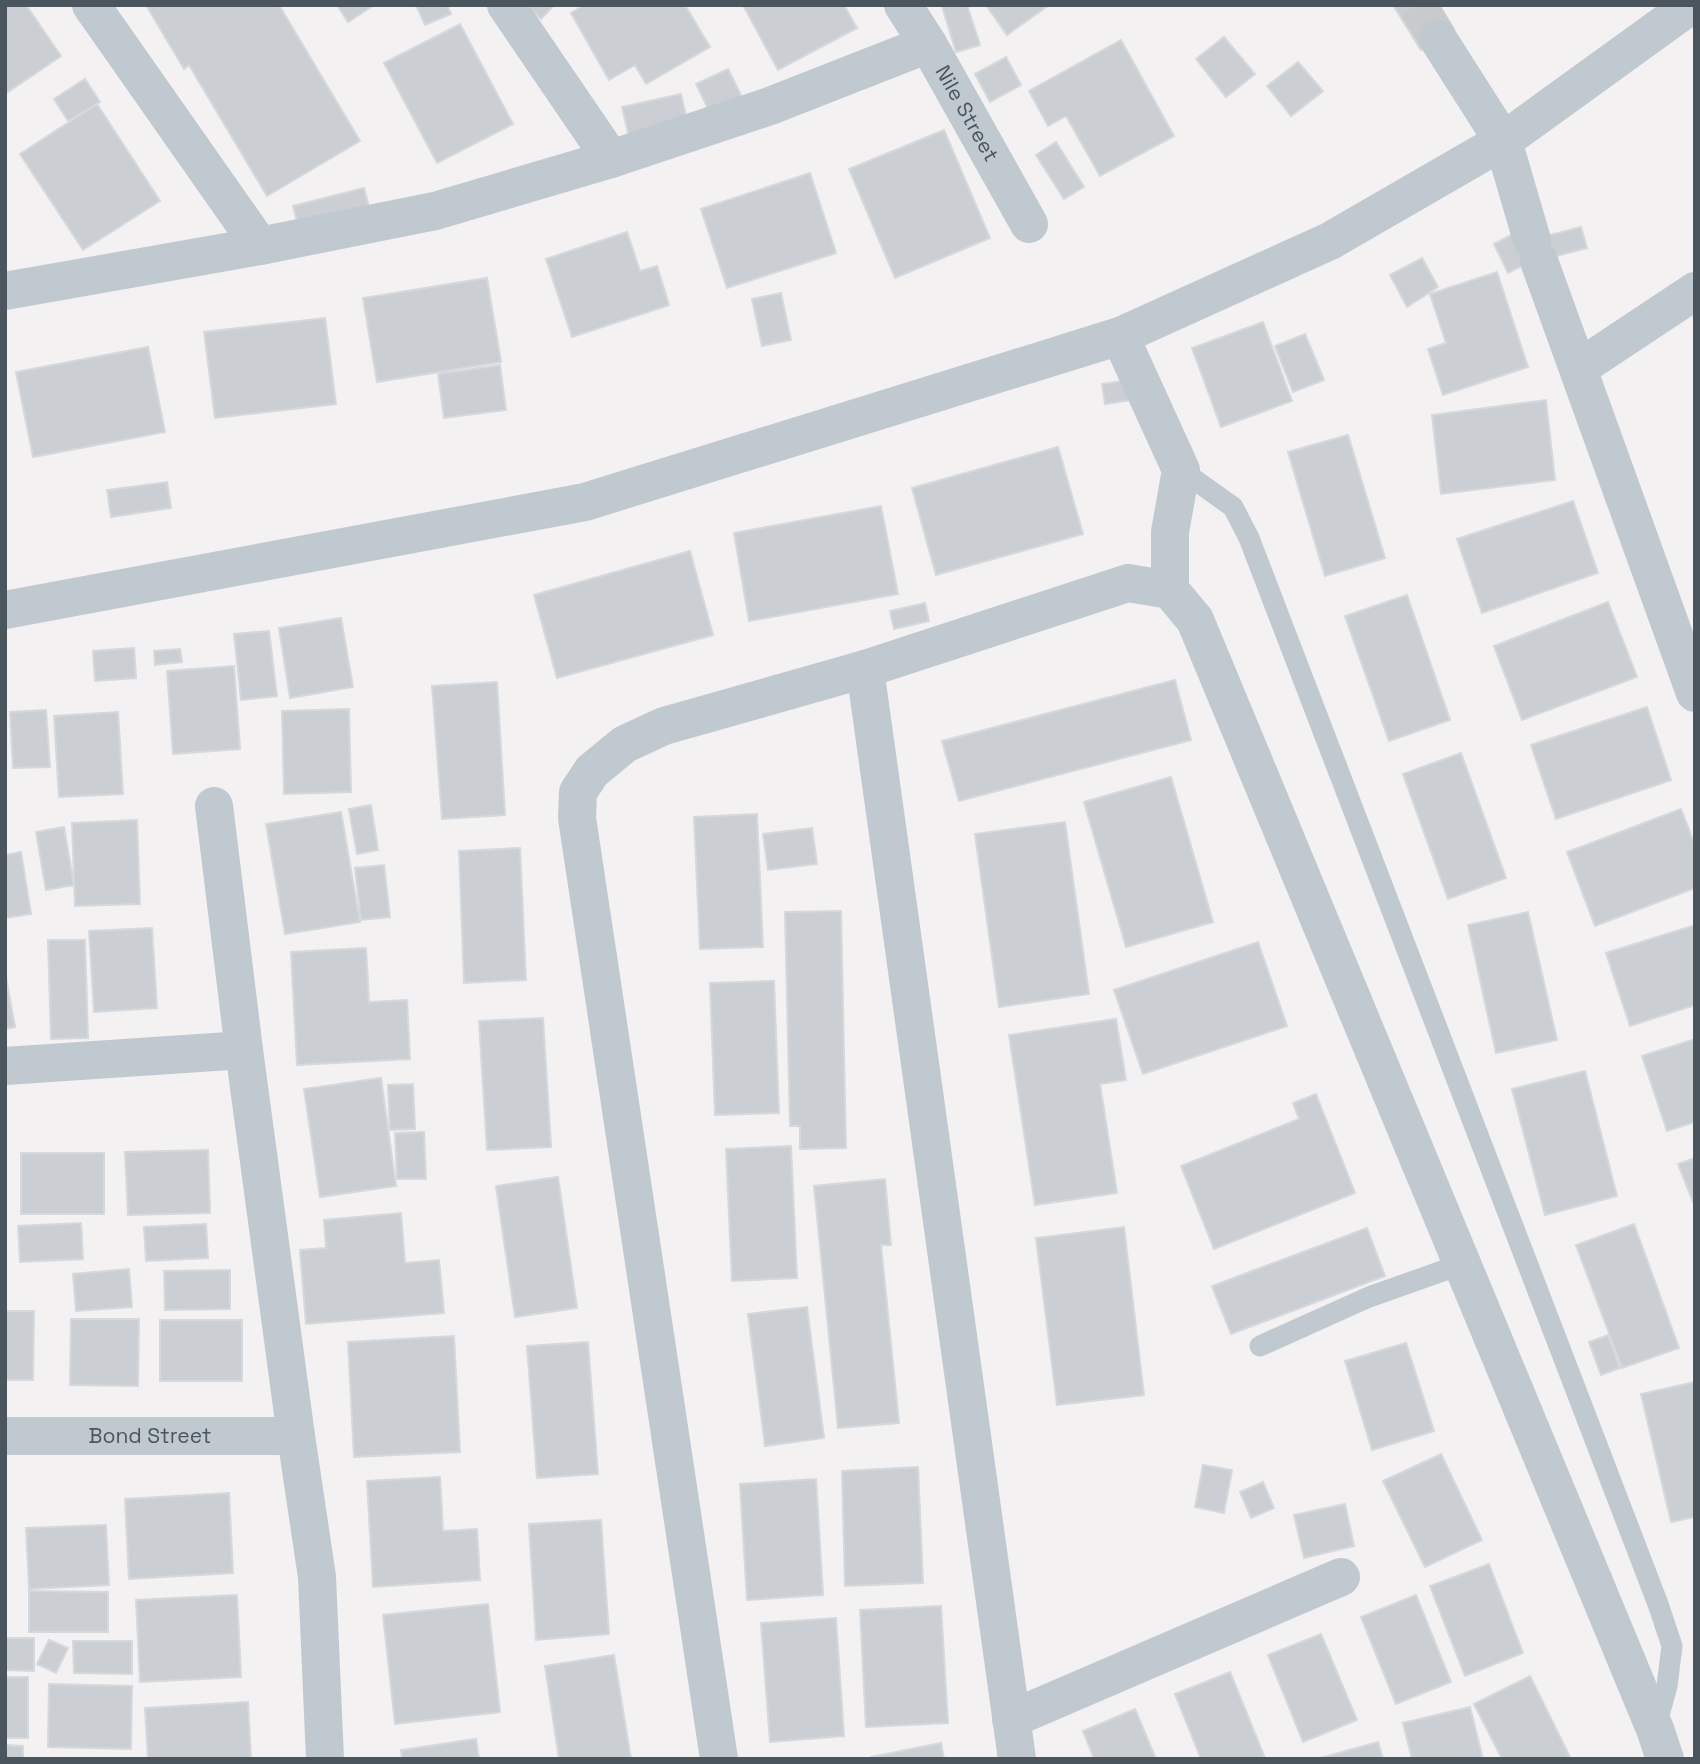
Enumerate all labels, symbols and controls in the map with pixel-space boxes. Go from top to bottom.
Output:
street label: Nile Street [930,60,1005,166]
street label: Bond Street [89,1422,211,1449]

